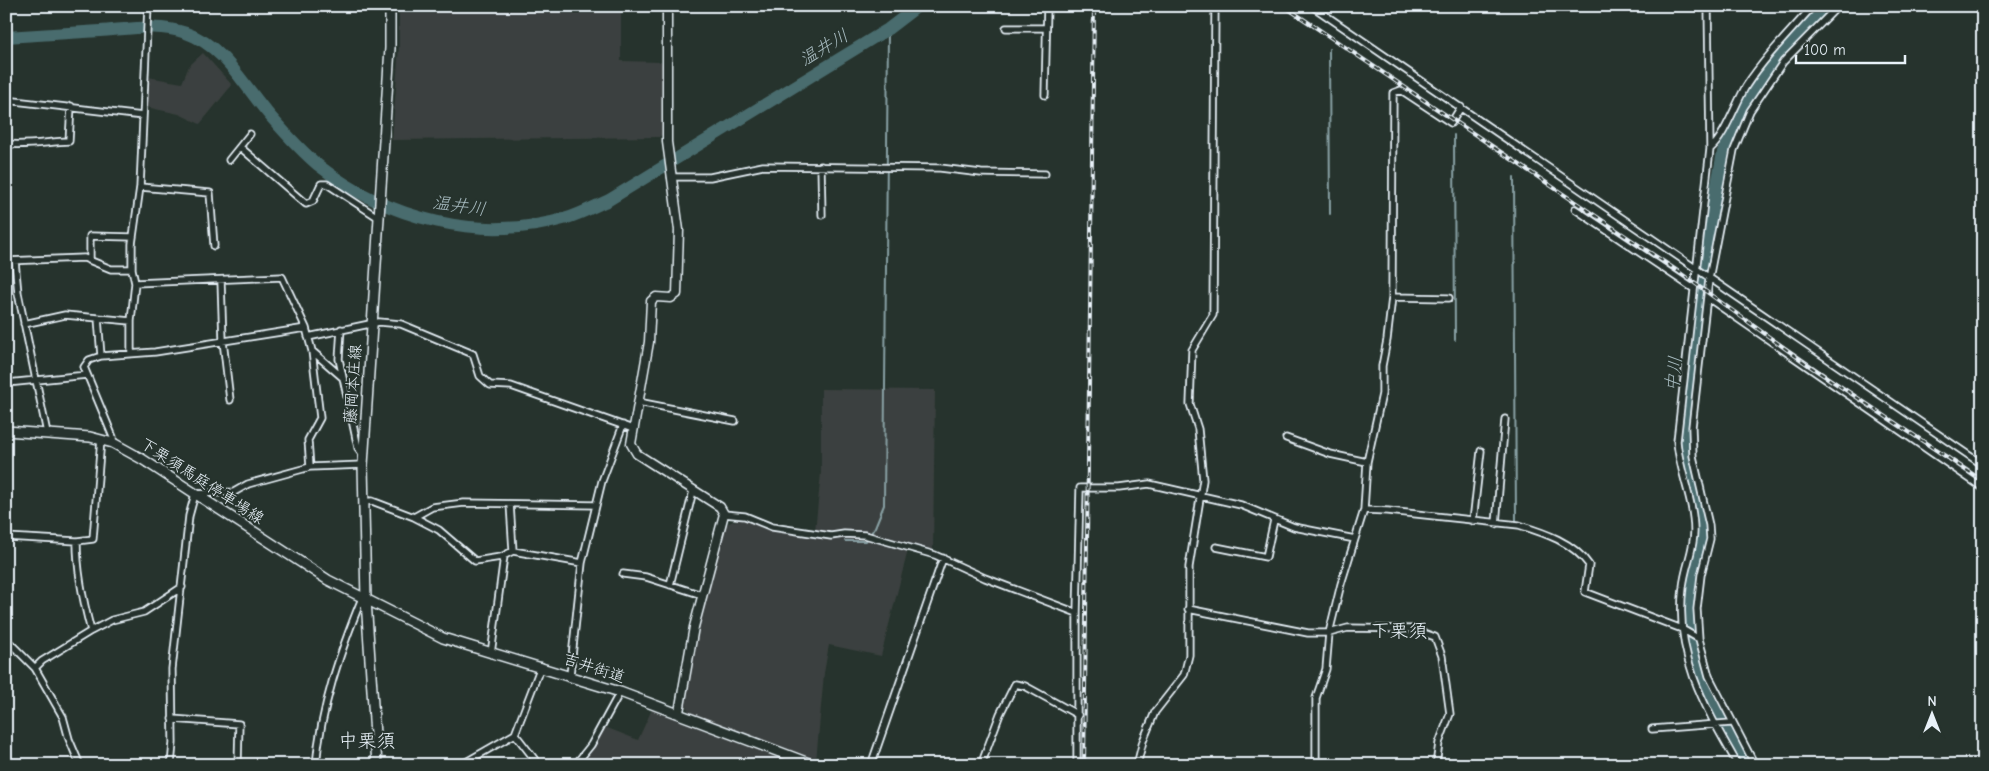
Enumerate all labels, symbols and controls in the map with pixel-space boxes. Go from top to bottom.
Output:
water label: 温井川 [795,25,853,71]
scale bar [1796,32,1905,64]
text: 100 m [1804,41,1846,59]
water label: 温井川 [431,192,487,220]
street label: 藤岡本庄線 [341,343,365,425]
water label: 中川 [1662,355,1686,393]
street label: 下栗須馬庭停車場線 [137,434,267,528]
district label: 下栗須 [1370,620,1428,642]
street label: 吉井街道 [561,650,627,686]
north arrow [1906,688,1956,738]
text: N [1927,693,1937,710]
district label: 中栗須 [338,730,396,752]

